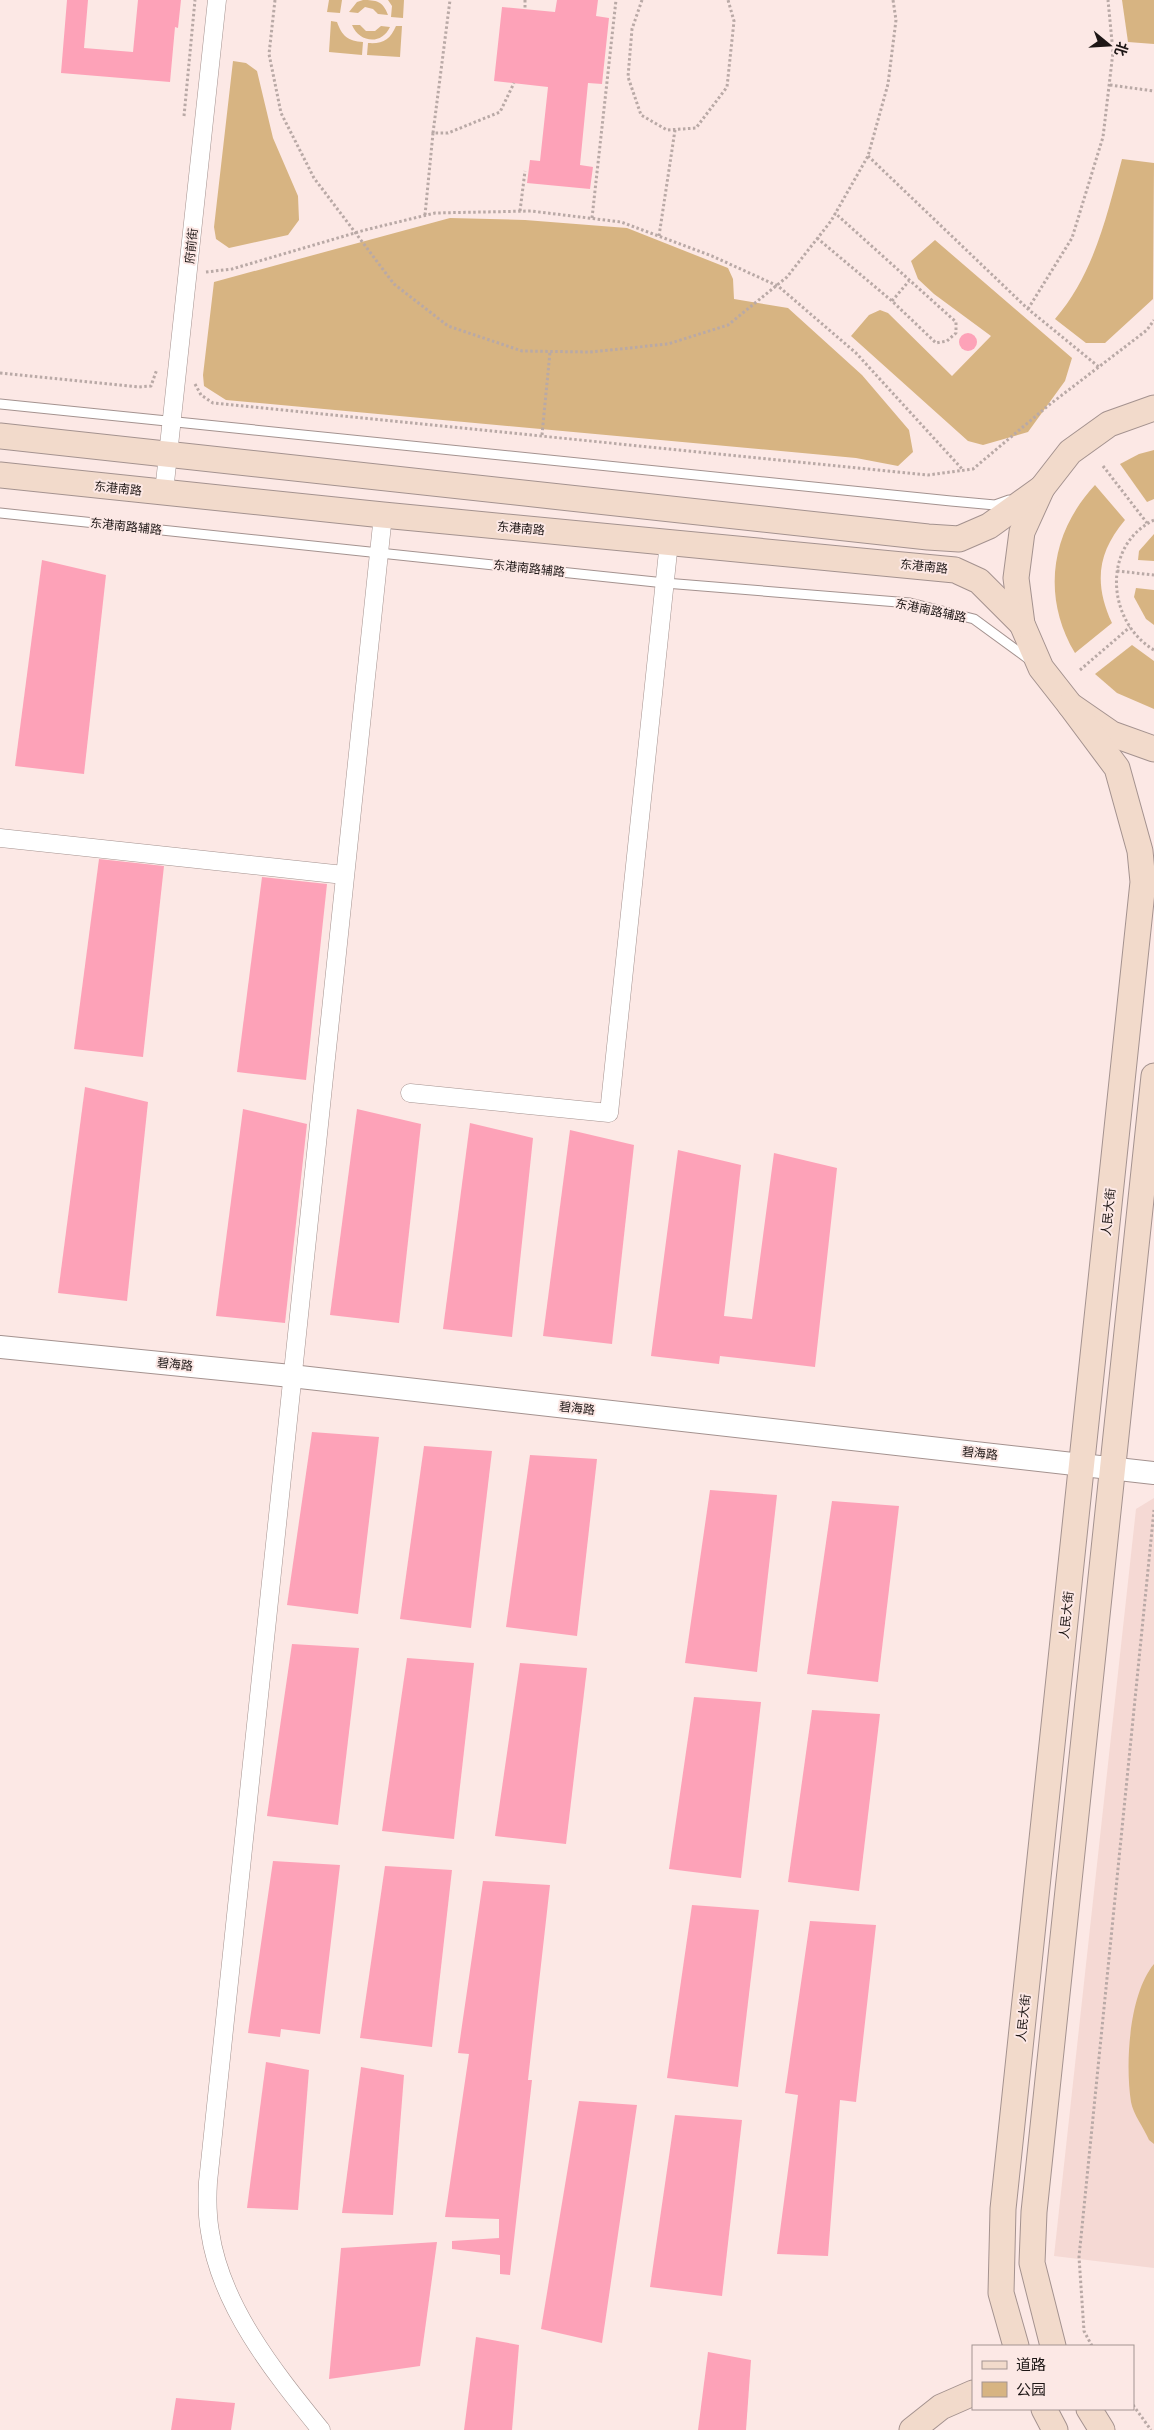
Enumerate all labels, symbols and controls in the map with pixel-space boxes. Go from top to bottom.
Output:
north arrow [1084,20,1134,70]
text: 北 [1110,39,1134,59]
street label: 府前街 [180,227,202,265]
street label: 东港南路 [93,476,143,500]
street label: 东港南路辅路 [89,513,163,539]
street label: 东港南路 [496,516,546,540]
street label: 东港南路 [899,554,949,578]
street label: 东港南路辅路 [492,555,566,581]
street label: 东港南路辅路 [894,593,968,627]
street label: 人民大街 [1096,1187,1120,1237]
street label: 碧海路 [156,1353,194,1375]
street label: 碧海路 [558,1397,596,1419]
street label: 碧海路 [961,1442,999,1464]
street label: 人民大街 [1054,1590,1078,1640]
street label: 人民大街 [1011,1993,1035,2043]
legend [972,2345,1134,2410]
text: 道路 [1016,2353,1046,2376]
text: 公园 [1016,2378,1046,2401]

